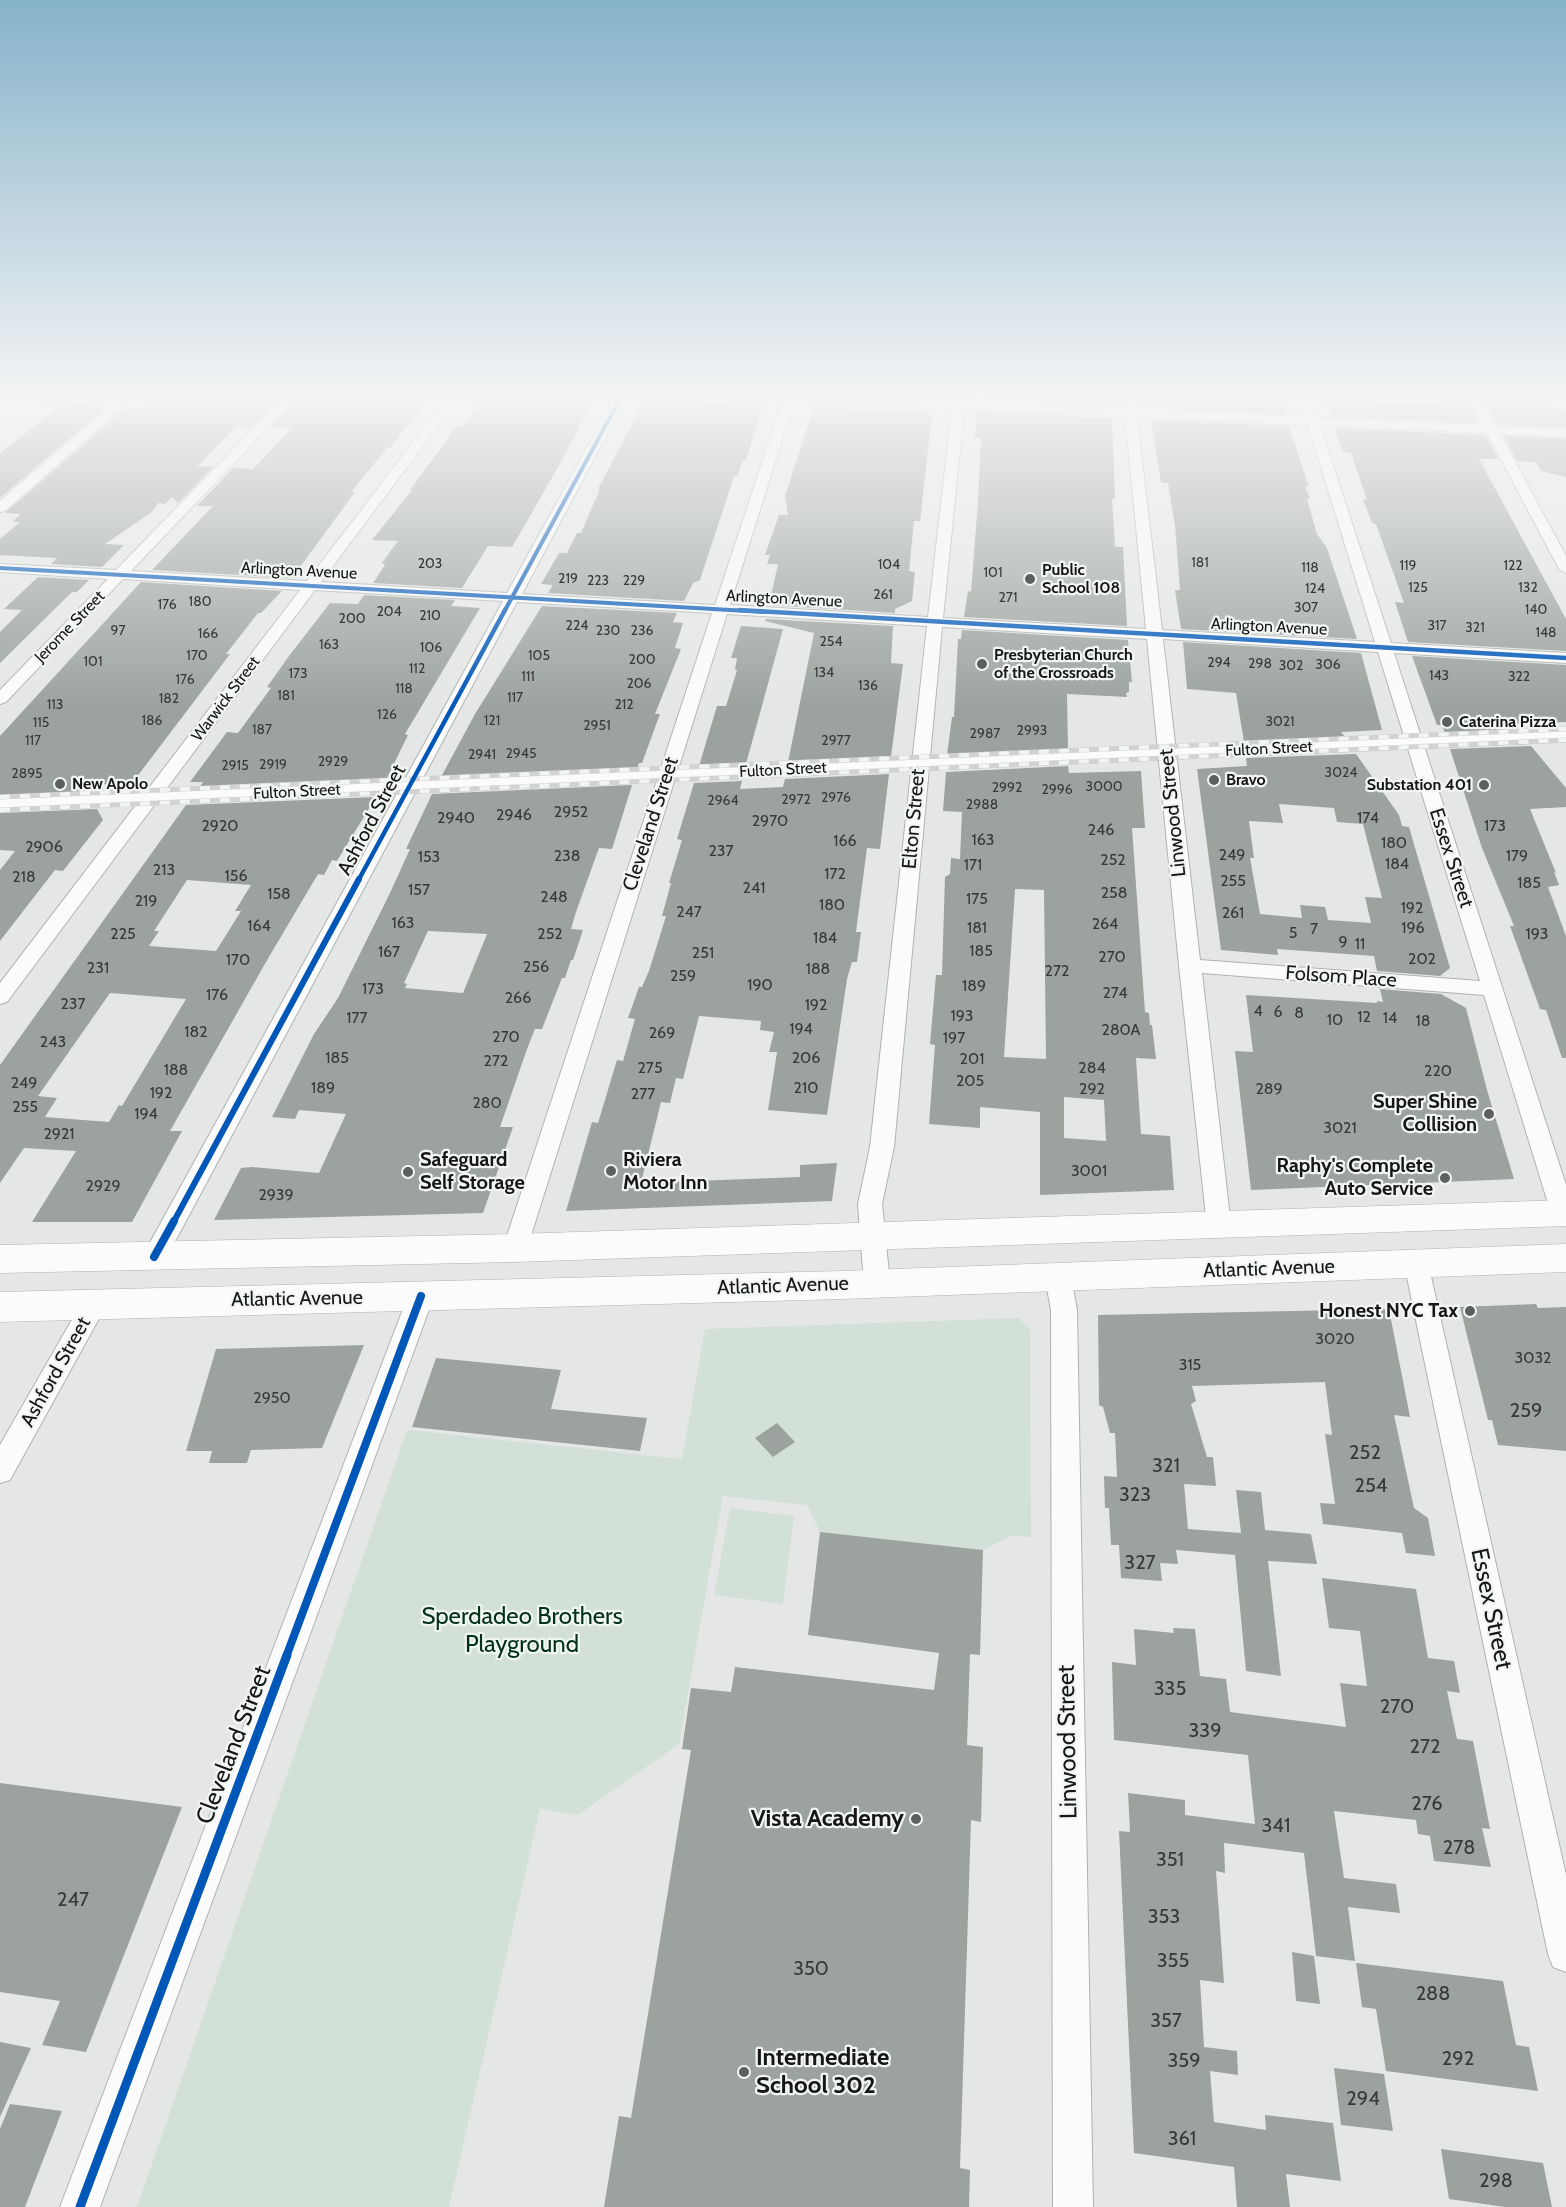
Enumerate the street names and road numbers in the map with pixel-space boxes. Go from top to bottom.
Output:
street label: Arlington Avenue [240,558,358,584]
street label: Arlington Avenue [725,586,843,612]
street label: Jerome Street [31,587,109,667]
street label: Arlington Avenue [1210,614,1328,640]
street label: Warwick Street [188,653,264,745]
street label: Fulton Street [1225,737,1313,761]
street label: Linwood Street [1154,748,1192,878]
street label: Cleveland Street [618,754,684,894]
street label: Fulton Street [739,758,827,782]
street label: Ashford Street [333,761,411,879]
street label: Elton Street [898,768,930,870]
street label: Fulton Street [253,780,341,804]
street label: Essex Street [1424,805,1478,911]
street label: Folsom Place [1285,961,1397,993]
street label: Atlantic Avenue [1203,1255,1335,1283]
street label: Atlantic Avenue [717,1272,849,1300]
street label: Atlantic Avenue [231,1286,363,1312]
street label: Ashford Street [16,1313,96,1431]
street label: Essex Street [1464,1546,1518,1672]
street label: Cleveland Street [191,1662,277,1828]
street label: Linwood Street [1052,1665,1084,1819]

